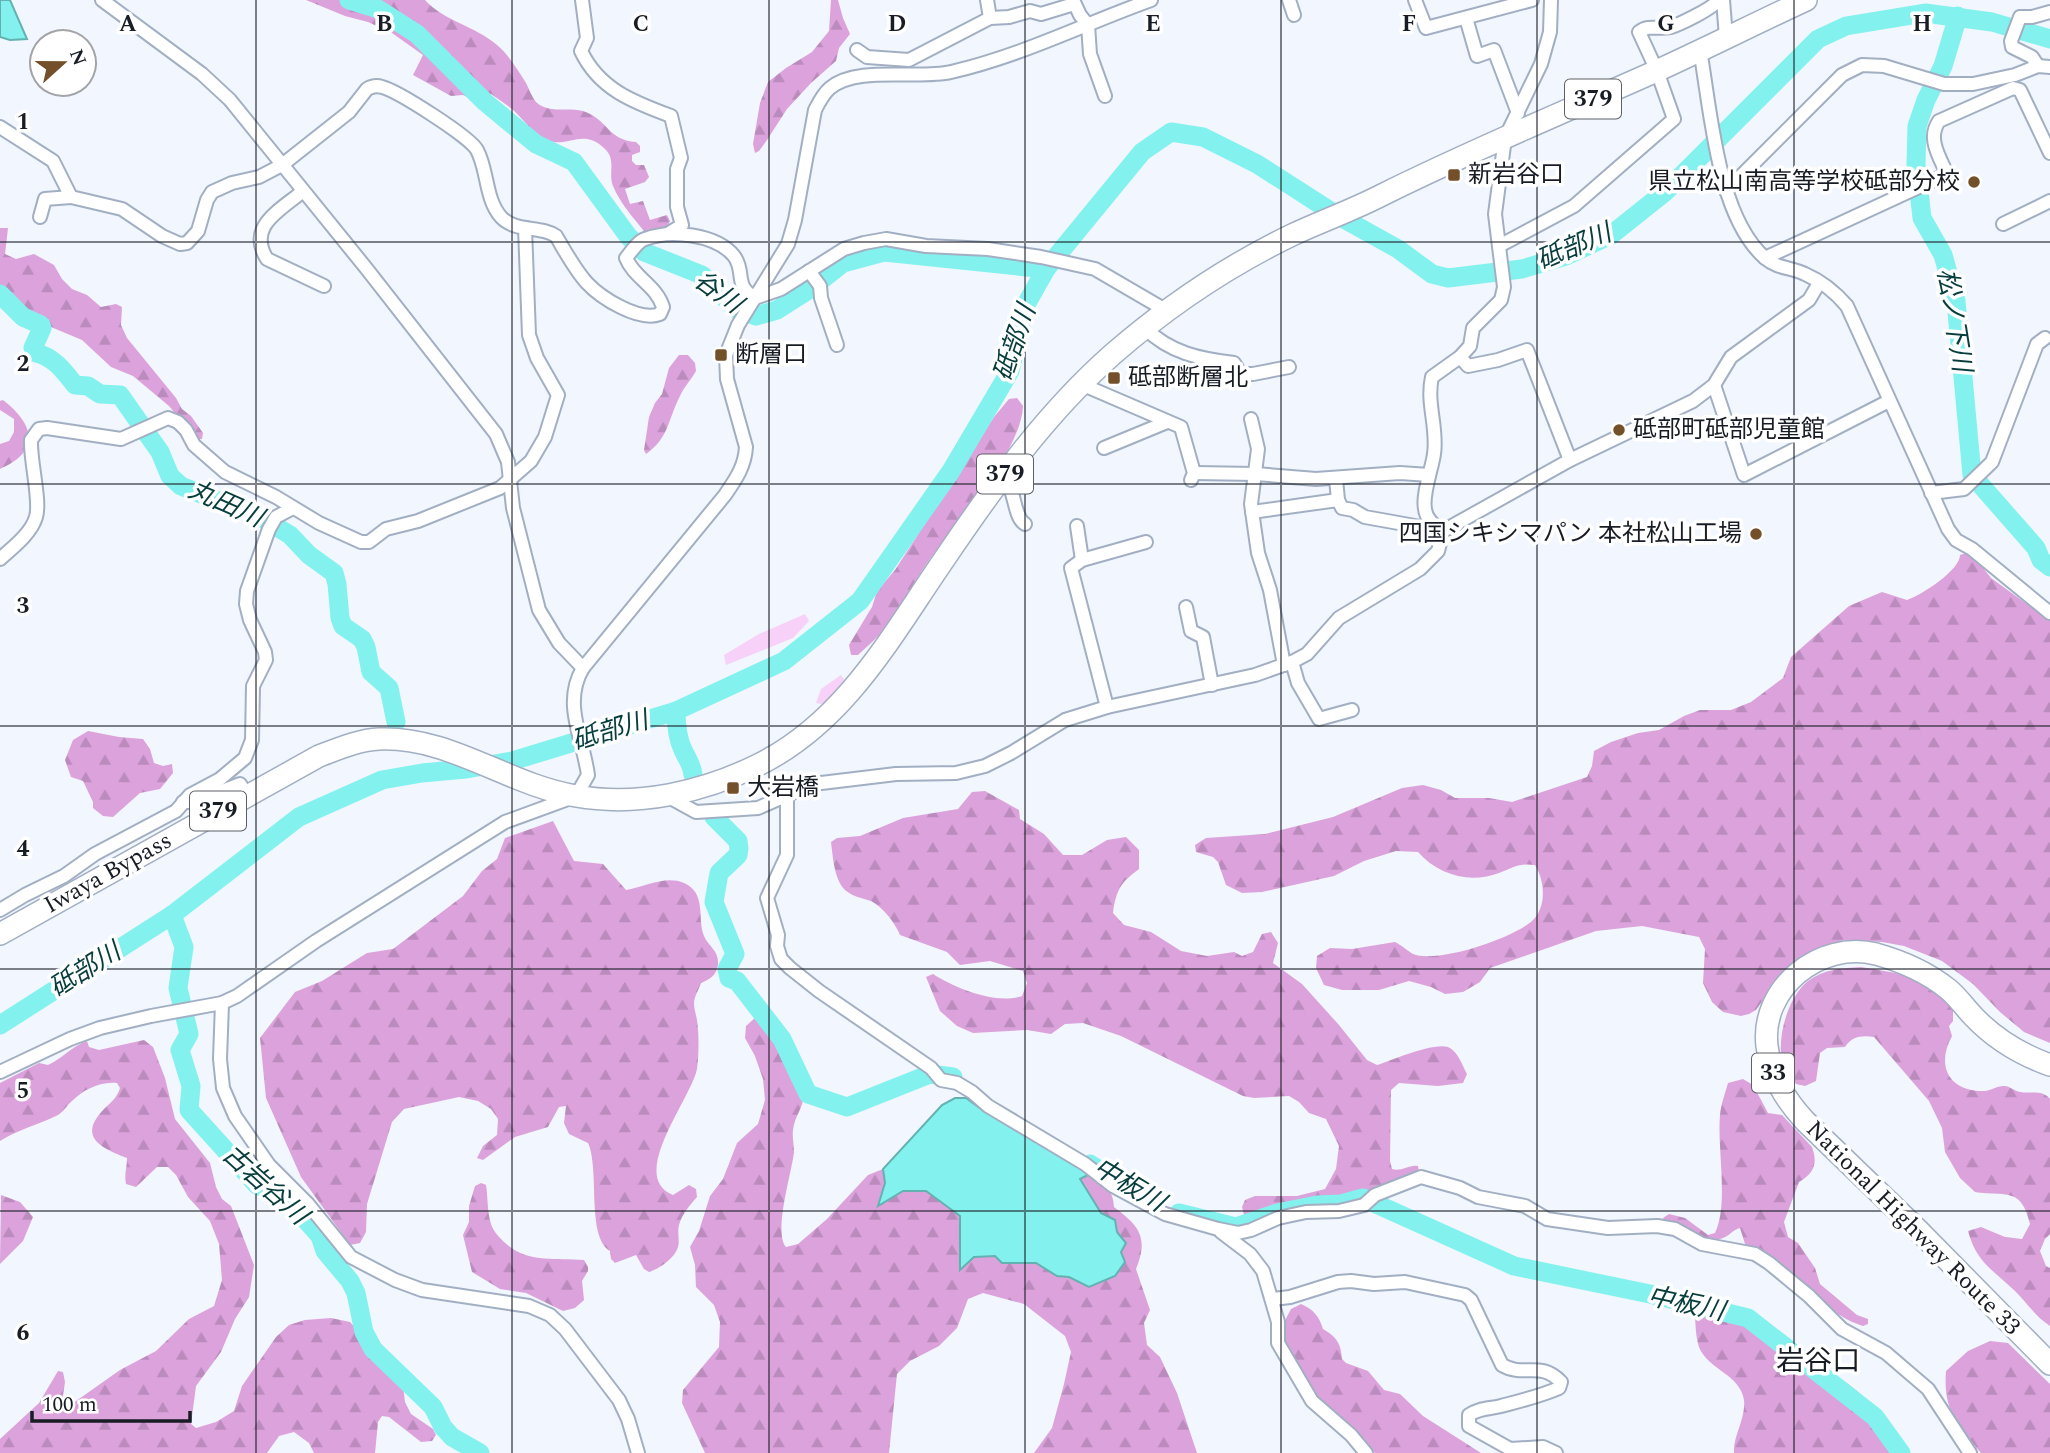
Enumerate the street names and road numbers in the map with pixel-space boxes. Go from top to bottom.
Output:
road number: 379 [1565,80,1621,118]
road number: 379 [977,454,1033,494]
road number: 379 [190,792,246,831]
street label: Iwaya Bypass [37,823,179,923]
road number: 33 [1752,1054,1794,1092]
street label: National Highway Route 33 [1797,1112,2029,1344]

